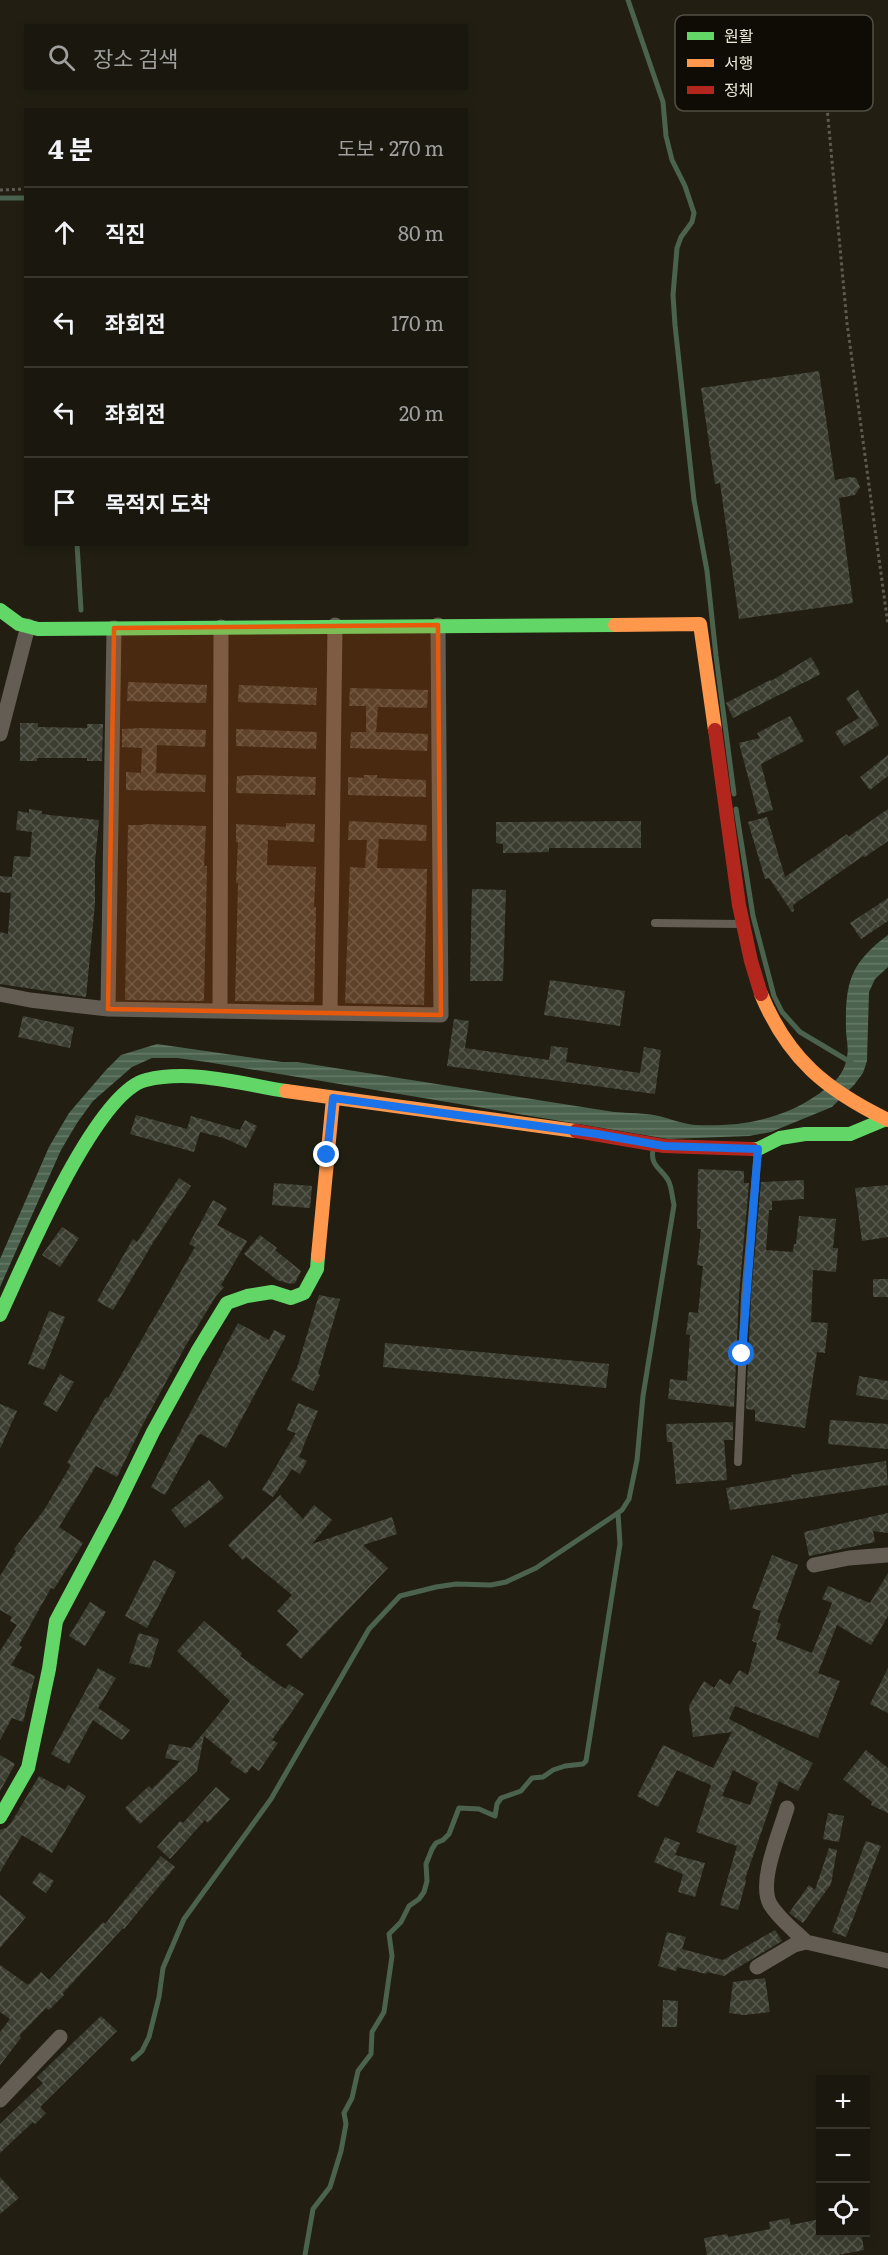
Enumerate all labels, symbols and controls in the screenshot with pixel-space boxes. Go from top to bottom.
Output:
legend [675,15,873,111]
text: 원활 [724,23,754,47]
search box [24,24,468,90]
icon: search [45,41,78,74]
text: 장소 검색 [93,41,178,74]
text: 서행 [724,50,753,74]
text: 정체 [724,77,753,101]
text: 4 분 [48,128,93,167]
text: 도보 · 270 m [338,132,444,162]
icon: ahead [48,216,81,249]
text: 직진 [105,216,145,249]
text: 80 m [398,217,444,247]
icon: left [48,306,81,339]
text: 좌회전 [105,306,166,339]
text: 170 m [391,307,444,337]
icon: left [48,396,81,429]
text: 좌회전 [105,396,166,429]
text: 20 m [399,397,444,427]
icon: arrive [48,486,81,519]
text: 목적지 도착 [105,486,211,519]
route end [313,1141,339,1167]
route start [728,1340,754,1366]
map controls [816,2075,870,2237]
button: + [816,2075,870,2129]
button: − [816,2129,870,2183]
button: locate [816,2183,870,2237]

